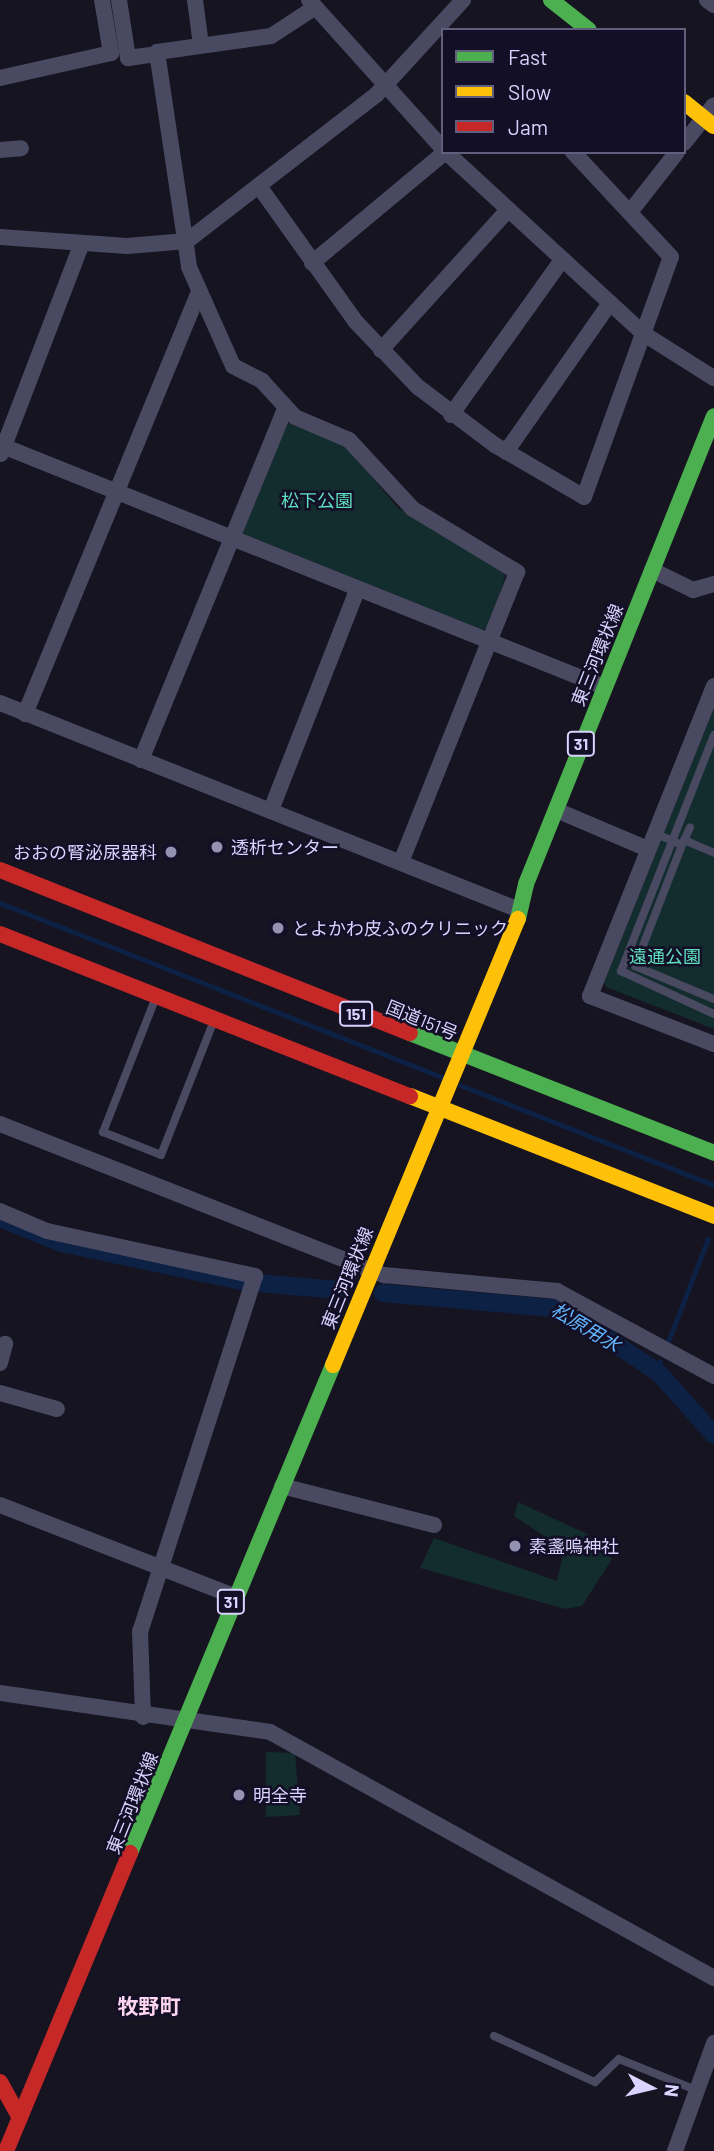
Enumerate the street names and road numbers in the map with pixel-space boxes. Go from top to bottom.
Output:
street label: 東三河環状線 [567,601,627,709]
road number: 31 [565,732,597,757]
street label: 国道151号 [383,996,461,1044]
road number: 151 [338,1002,374,1026]
street label: 東三河環状線 [317,1224,377,1332]
road number: 31 [215,1590,247,1614]
street label: 東三河環状線 [102,1749,162,1857]

